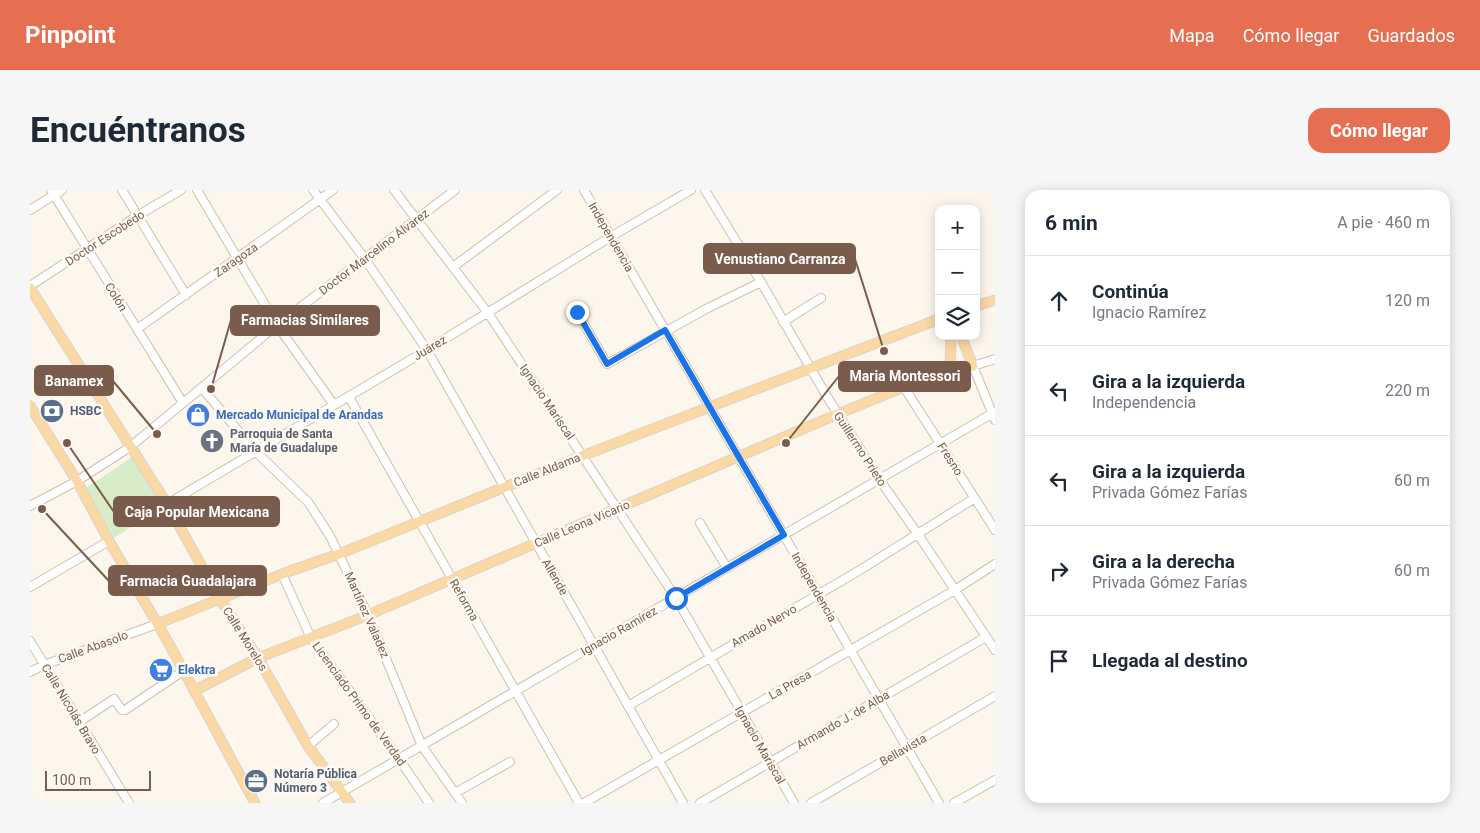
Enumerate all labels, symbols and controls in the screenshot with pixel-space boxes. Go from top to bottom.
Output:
text: Pinpoint [25,21,115,49]
text: Mapa [1169,25,1215,46]
text: Cómo llegar [1243,25,1339,46]
text: Guardados [1367,25,1455,46]
button: Cómo llegar [1308,108,1450,153]
text: Encuéntranos [30,110,246,151]
street label: Independencia [585,200,637,274]
street label: Doctor Marcelino Álvarez [316,205,432,298]
map controls [935,205,980,340]
button: + [935,205,980,250]
street label: Doctor Escobedo [63,207,147,269]
text: 6 min [1045,211,1098,235]
text: A pie · 460 m [1337,213,1430,232]
street label: Zaragoza [211,240,261,280]
callout: Venustiano Carranza [704,244,855,273]
button: − [935,250,980,295]
text: Venustiano Carranza [714,251,846,267]
street label: Colón [102,280,130,314]
text: Continúa [1092,280,1169,303]
icon: ahead [1045,287,1073,315]
text: 120 m [1385,291,1430,310]
button: layers [935,295,980,340]
route end [566,301,589,324]
text: Ignacio Ramírez [1092,303,1206,322]
callout: Farmacias Similares [231,306,379,335]
text: Farmacias Similares [241,312,369,328]
street label: Juárez [411,333,449,363]
street label: Ignacio Mariscal [517,362,577,442]
callout: Maria Montessori [839,362,970,391]
callout: Banamex [35,366,113,395]
text: Maria Montessori [850,368,960,384]
text: Gira a la izquierda [1092,370,1245,393]
text: Banamex [45,373,104,389]
icon: left [1045,377,1073,405]
text: 220 m [1385,381,1430,400]
text: Independencia [1092,393,1196,412]
bank icon: HSBC [39,398,65,424]
shop icon: Mercado Municipal de Arandas [185,402,211,428]
place label: HSBC [70,404,102,418]
place label: Mercado Municipal de Arandas [216,408,383,422]
street label: Guillermo Prieto [831,409,889,489]
place label: Parroquia de Santa María de Guadalupe [230,427,338,455]
church icon: Parroquia de Santa María de Guadalupe [199,428,225,454]
street label: Fresno [934,440,966,478]
street label: Calle Aldama [512,450,582,490]
text: Gira a la izquierda [1092,460,1245,483]
icon: left [1045,467,1073,495]
text: 60 m [1394,471,1430,490]
text: Privada Gómez Farías [1092,483,1248,502]
callout: Caja Popular Mexicana [114,497,279,526]
street label: Calle Leona Vicario [532,497,632,550]
text: Caja Popular Mexicana [125,504,270,520]
street label: Independencia [788,550,840,624]
text: Gira a la derecha [1092,550,1235,573]
street label: Allende [539,556,571,598]
icon: right [1045,557,1073,585]
text: 60 m [1394,561,1430,580]
callout: Farmacia Guadalajara [109,566,266,595]
street label: Martínez Valadez [342,570,392,660]
text: Farmacia Guadalajara [120,573,257,589]
text: Privada Gómez Farías [1092,573,1248,592]
street label: Reforma [446,577,482,623]
route start [665,587,688,610]
street label: Amado Nervo [729,602,799,650]
street label: Ignacio Ramírez [578,603,660,659]
street label: Calle Morelos [220,604,270,674]
street label: Calle Abasolo [56,628,130,666]
street label: Licenciado Primo de Verdad [309,639,409,769]
icon: arrive [1045,647,1073,675]
text: Llegada al destino [1092,649,1248,672]
supermarket icon: Elektra [148,657,174,683]
street label: Calle Nicolás Bravo [38,661,104,757]
place label: Elektra [178,663,216,677]
street label: La Presa [766,667,814,703]
street label: Armando J. de Alba [794,688,892,752]
street label: Ignacio Mariscal [732,703,788,787]
street label: Bellavista [877,731,929,769]
place label: Notaría Pública Número 3 [274,767,358,795]
scale bar [45,768,151,791]
office icon: Notaría Pública Número 3 [243,768,269,794]
text: 100 m [52,772,91,788]

